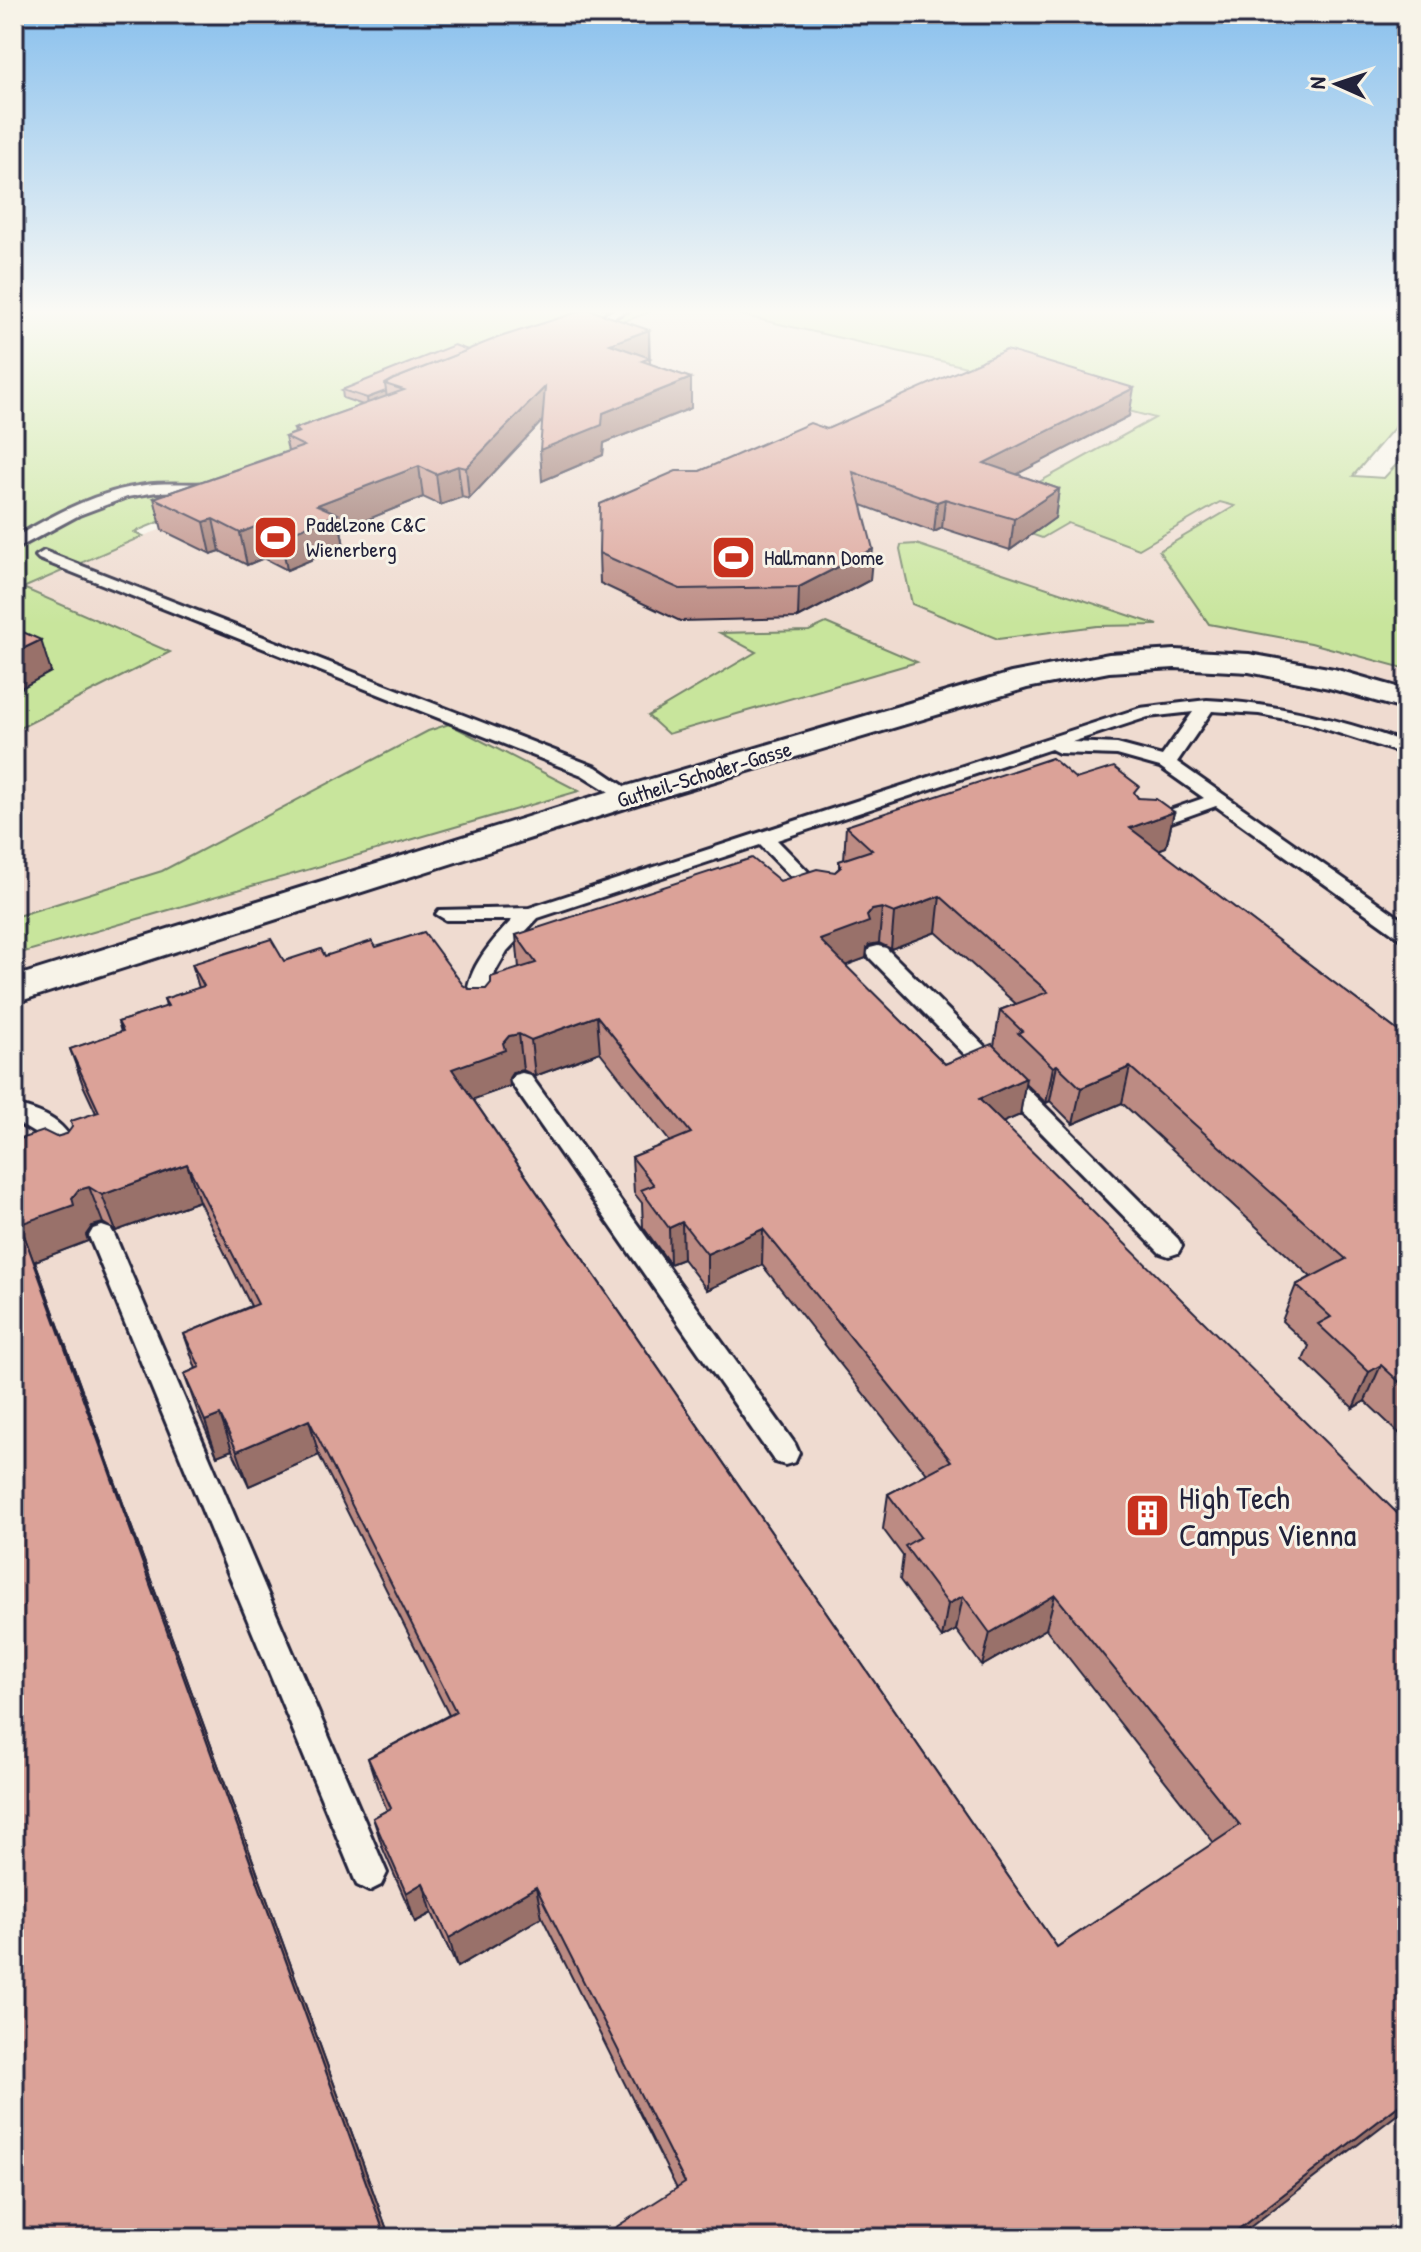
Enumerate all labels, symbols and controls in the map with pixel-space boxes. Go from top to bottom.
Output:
north arrow [1297,44,1377,124]
text: N [1302,76,1332,90]
place label: Padelzone C&C Wienerberg [306,509,426,564]
sports icon: Padelzone C&C Wienerberg [251,513,299,561]
sports icon: Hallmann Dome [709,533,757,581]
place label: Hallmann Dome [764,542,884,572]
street label: Gutheil-Schoder-Gasse [613,733,795,815]
place label: High Tech Campus Vienna [1179,1476,1356,1556]
building icon: High Tech Campus Vienna [1124,1491,1172,1539]

